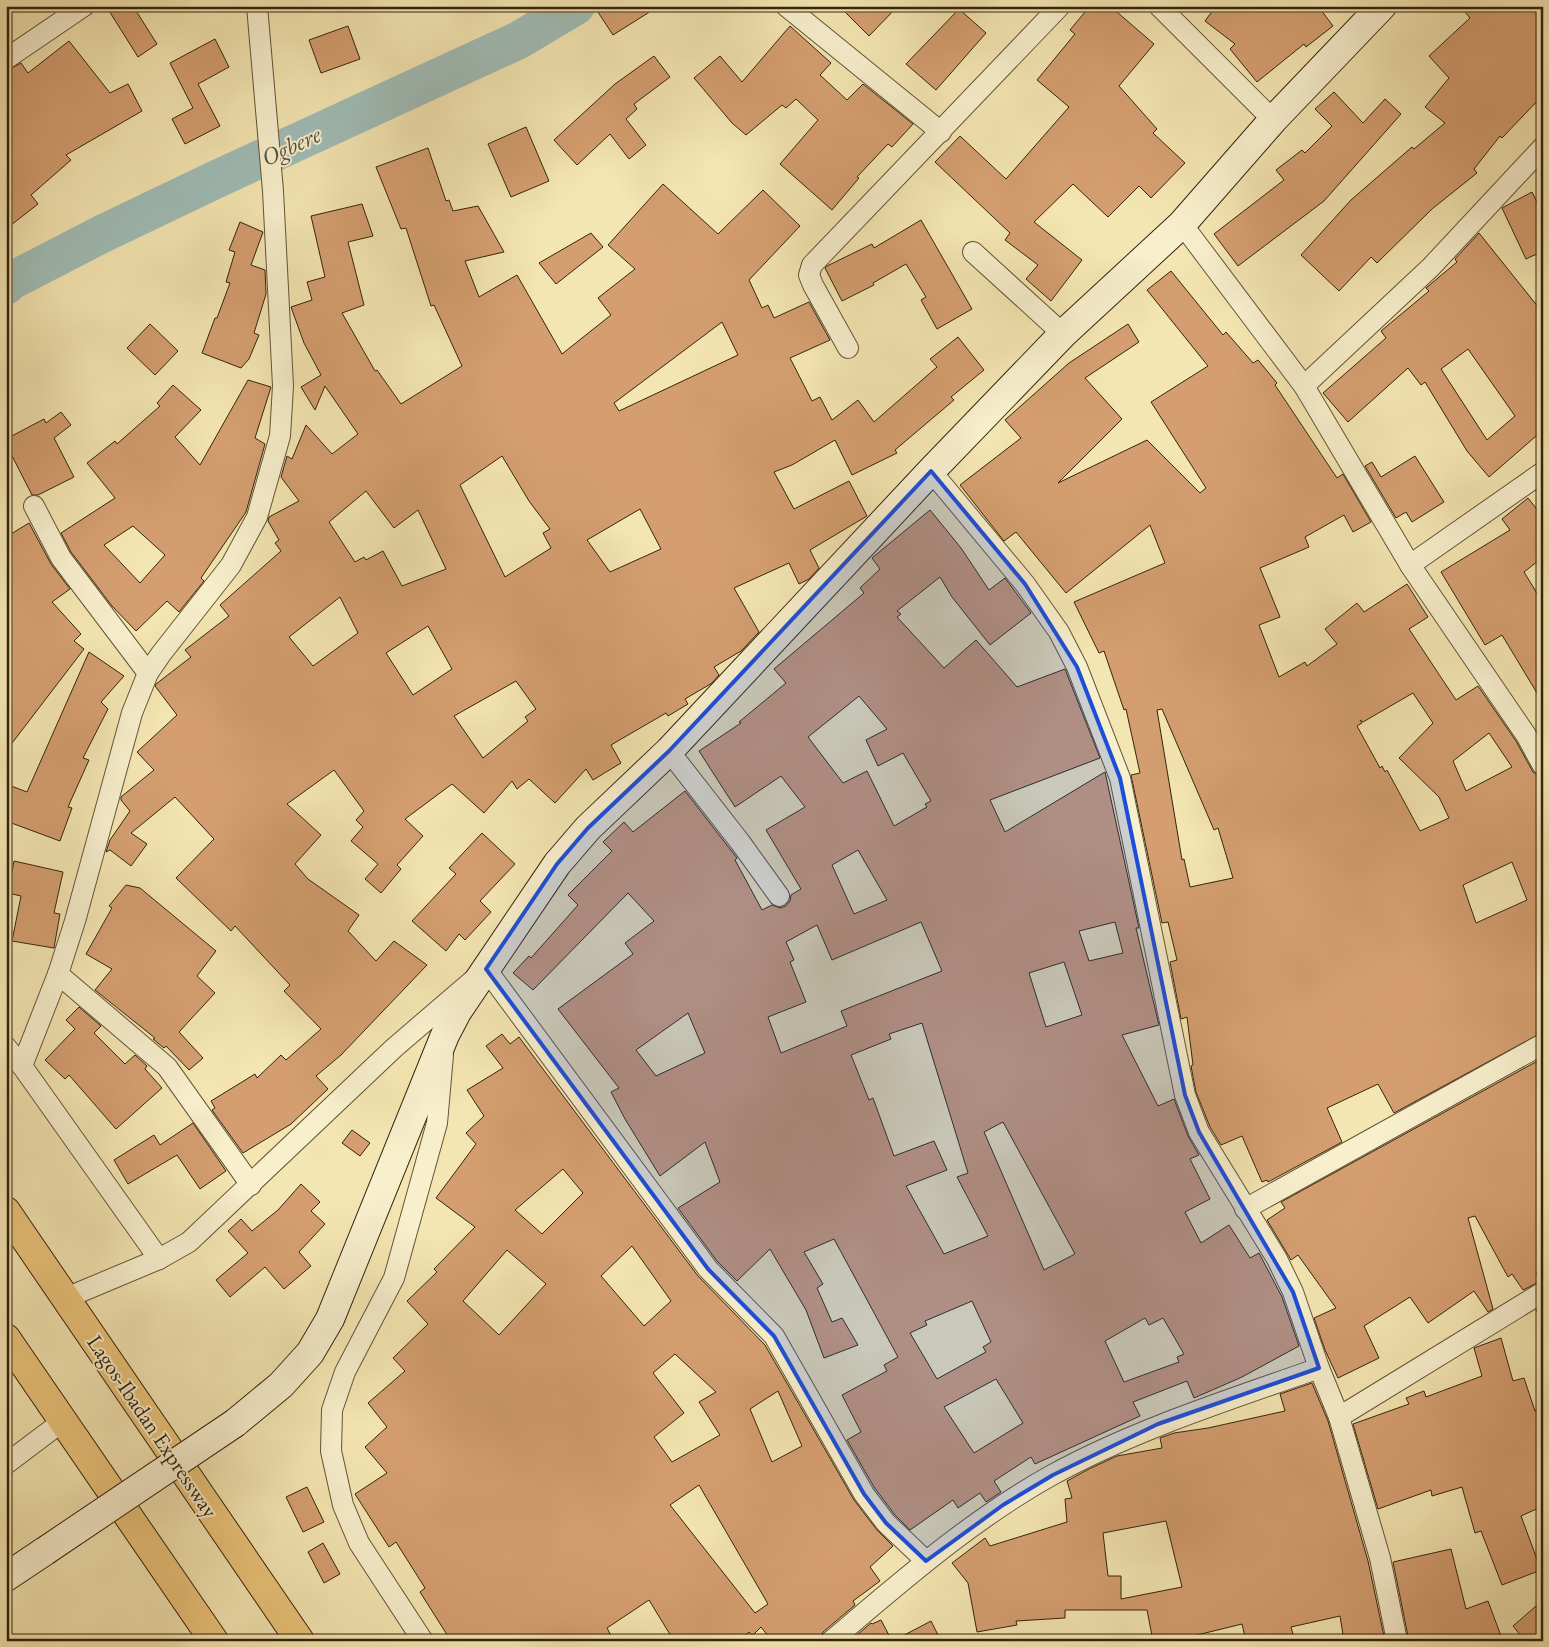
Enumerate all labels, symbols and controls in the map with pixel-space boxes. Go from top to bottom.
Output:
water label: Ogbere [256,118,326,173]
street label: Lagos-Ibadan Expressway [81,1329,225,1524]

